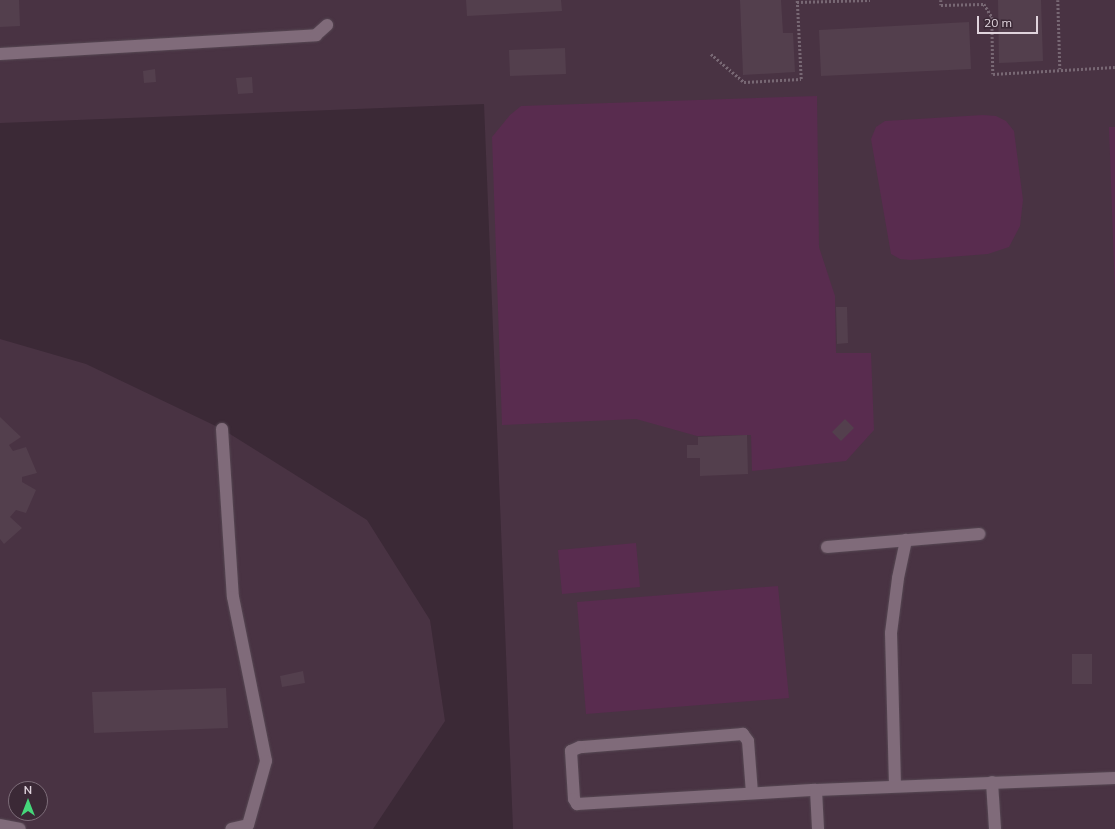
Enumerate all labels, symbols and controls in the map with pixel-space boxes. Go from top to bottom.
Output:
scale bar [979,8,1040,34]
text: 20 m [984,15,1012,30]
north arrow [8,781,48,821]
text: N [24,783,32,797]

